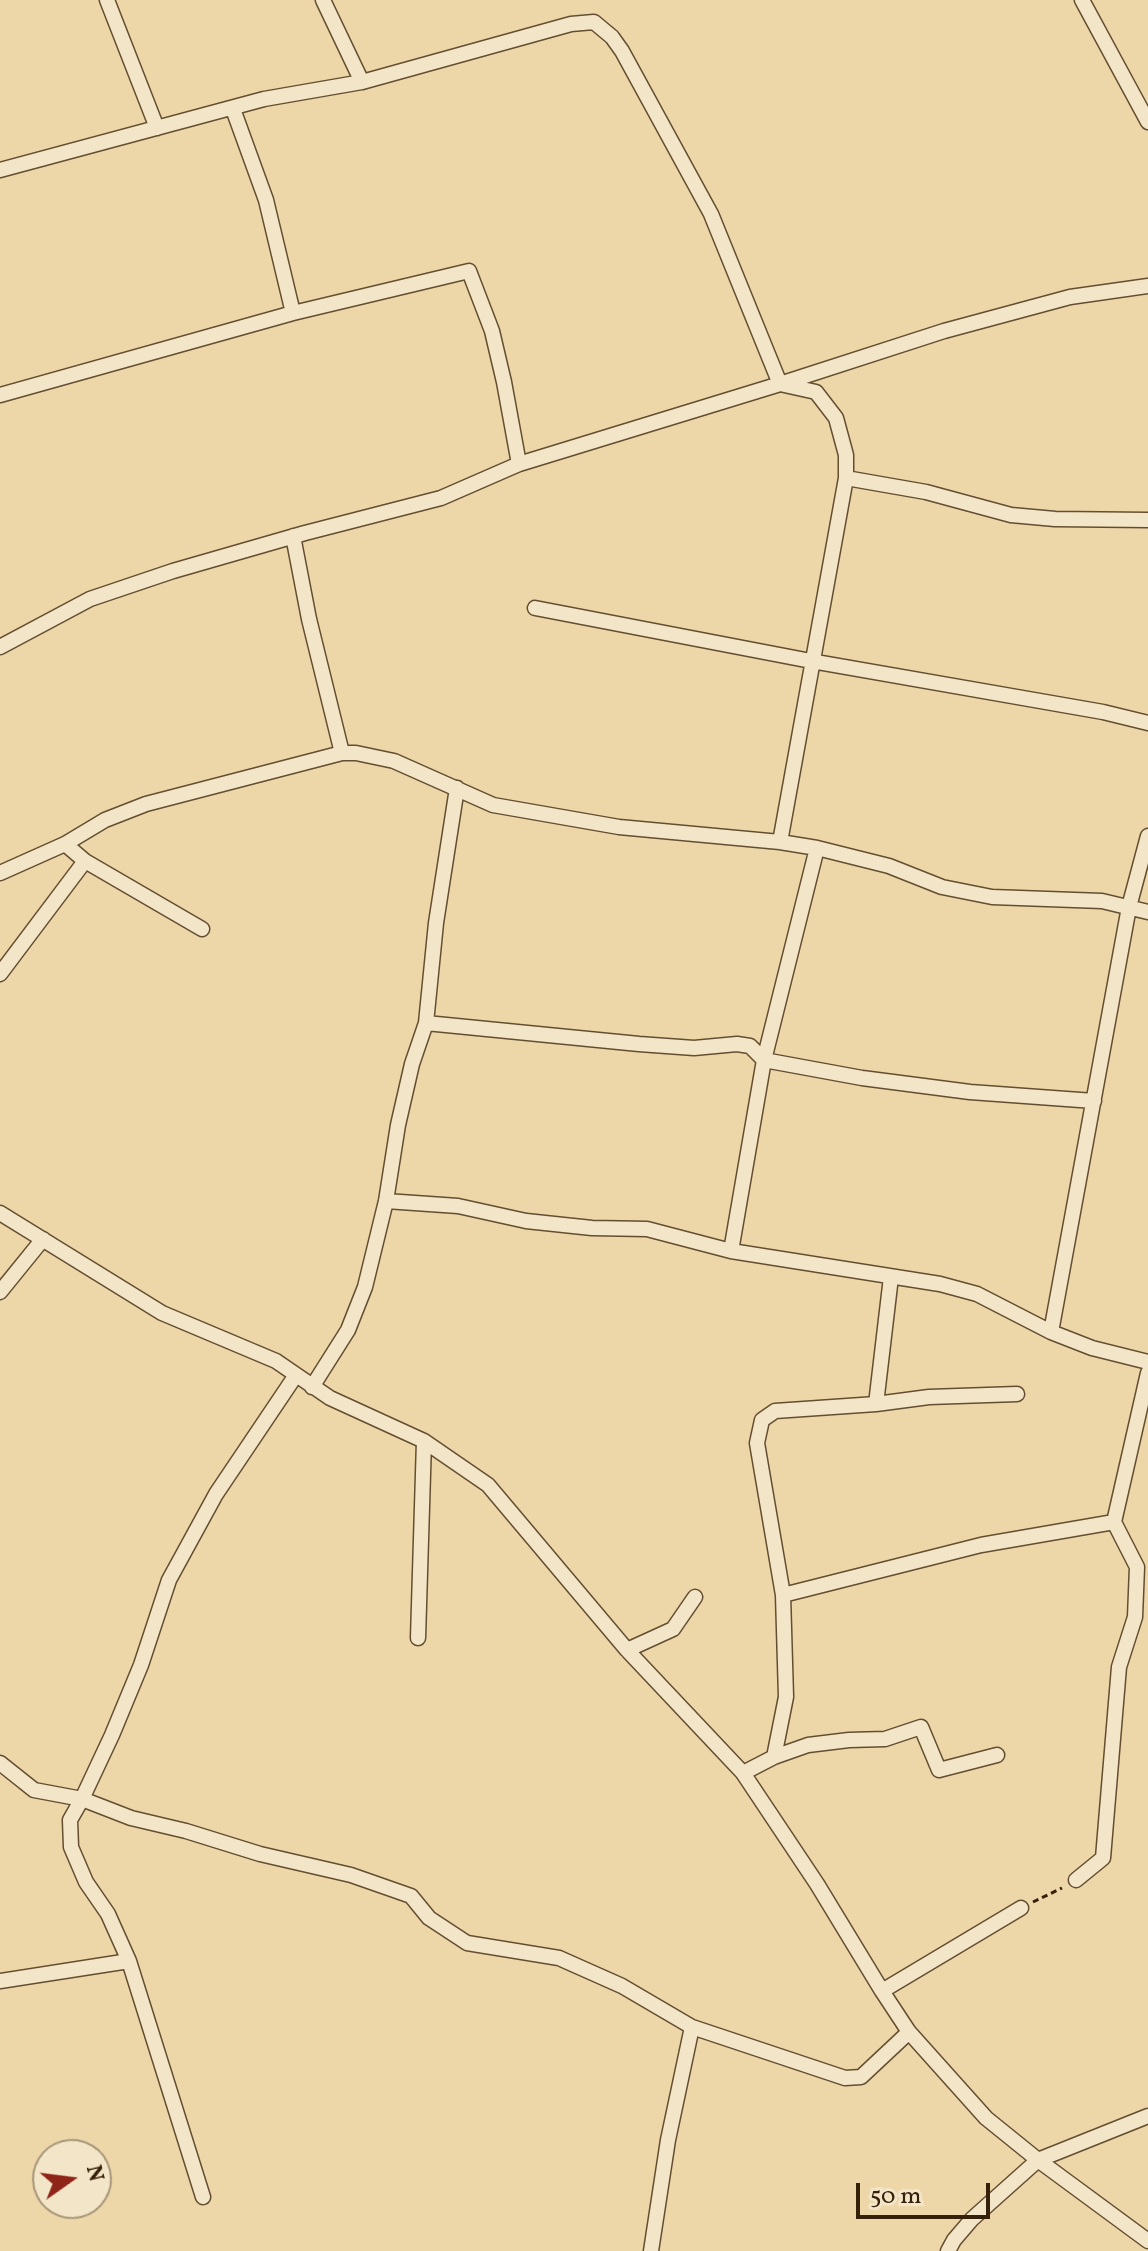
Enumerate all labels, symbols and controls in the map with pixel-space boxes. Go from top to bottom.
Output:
north arrow [32,2139,112,2219]
text: N [77,2162,111,2185]
scale bar [860,2167,994,2217]
text: 50 m [870,2180,922,2214]

